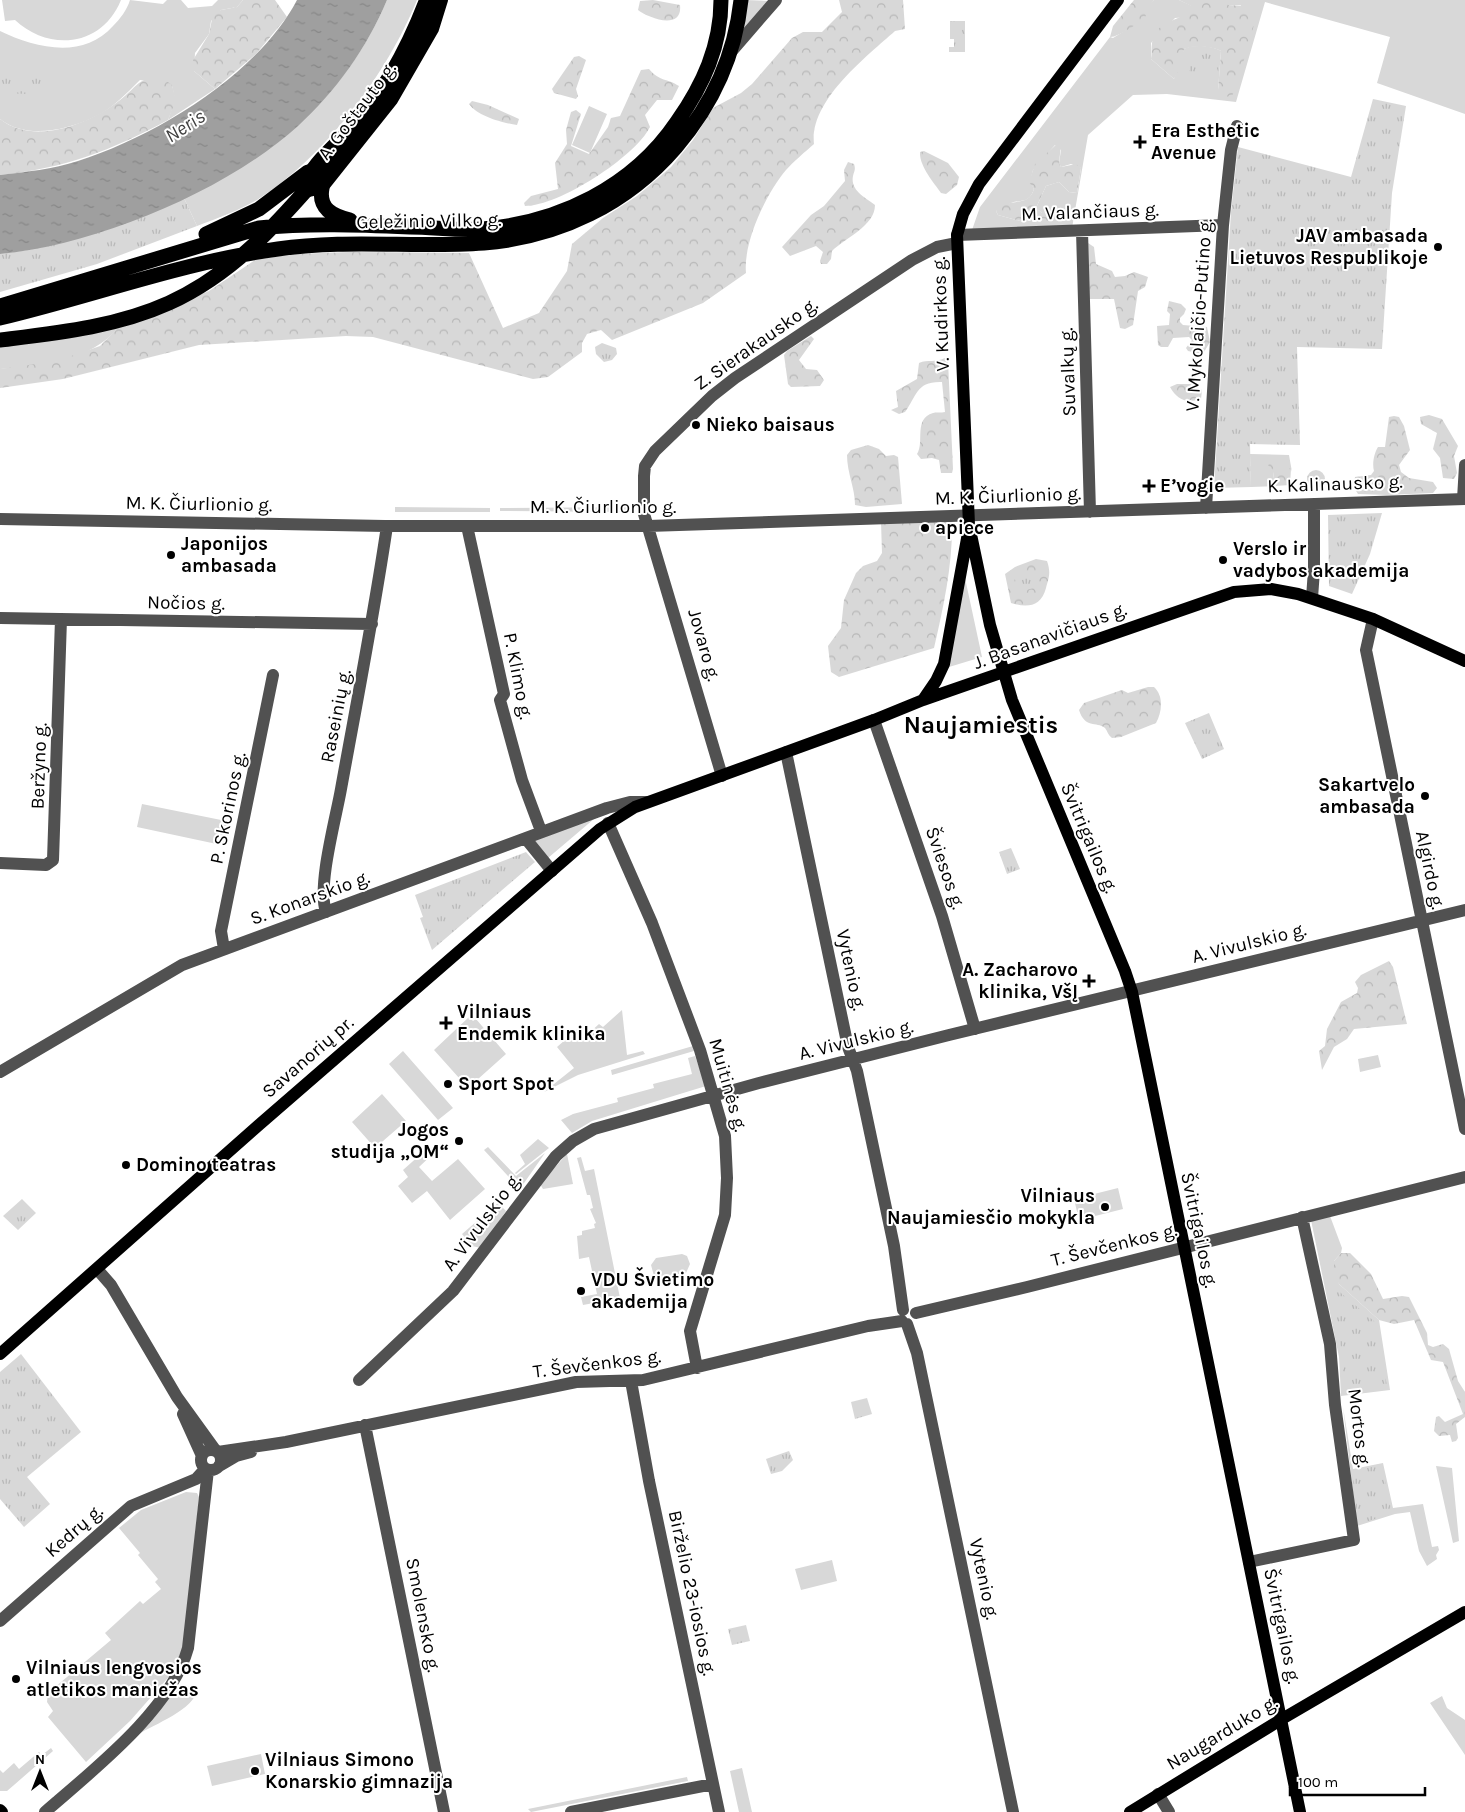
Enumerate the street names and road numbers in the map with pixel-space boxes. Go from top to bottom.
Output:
street label: A. Goštauto g. [313,58,401,164]
street label: M. Valančiaus g. [1021,199,1159,225]
street label: Geležinio Vilko g. [356,209,502,233]
street label: V. Mykolaičio-Putino g. [1181,218,1217,412]
street label: V. Kudirkos g. [928,256,954,372]
street label: Z. Sierakausko g. [690,293,822,395]
street label: Suvalkų g. [1055,327,1081,417]
street label: K. Kalinausko g. [1267,471,1403,497]
street label: M. K. Čiurlionio g. [934,482,1082,510]
street label: M. K. Čiurlionio g. [125,492,273,516]
street label: M. K. Čiurlionio g. [530,496,676,518]
street label: Nočios g. [147,591,225,615]
street label: J. Basanavičiaus g. [970,598,1130,674]
street label: Jovaro g. [683,606,725,684]
street label: P. Klimo g. [499,631,537,721]
street label: Raseinių g. [316,667,356,765]
street label: Beržyno g. [26,722,52,810]
street label: P. Skorinos g. [205,750,251,866]
street label: Švitrigailos g. [1056,780,1122,896]
street label: Šviesos g. [921,824,969,912]
street label: Algirdo g. [1411,829,1449,911]
street label: S. Konarskio g. [247,866,373,930]
street label: A. Vivulskio g. [1190,918,1308,968]
street label: Vytenio g. [832,927,870,1013]
street label: Savanorių pr. [258,1011,358,1103]
street label: A. Vivulskio g. [797,1015,915,1065]
street label: Muitinės g. [704,1036,752,1134]
street label: A. Vivulskio g. [438,1169,526,1275]
street label: Švitrigailos g. [1176,1170,1222,1290]
street label: T. Ševčenkos g. [1049,1219,1179,1271]
street label: T. Ševčenkos g. [532,1345,662,1383]
street label: Mortos g. [1343,1387,1375,1469]
street label: Kedrų g. [41,1500,107,1562]
street label: Birželio 23-iosios g. [664,1508,720,1678]
street label: Vytenio g. [965,1536,1003,1622]
street label: Smolensko g. [401,1556,445,1674]
street label: Švitrigailos g. [1259,1566,1305,1686]
street label: Naugarduko g. [1163,1691,1281,1775]

